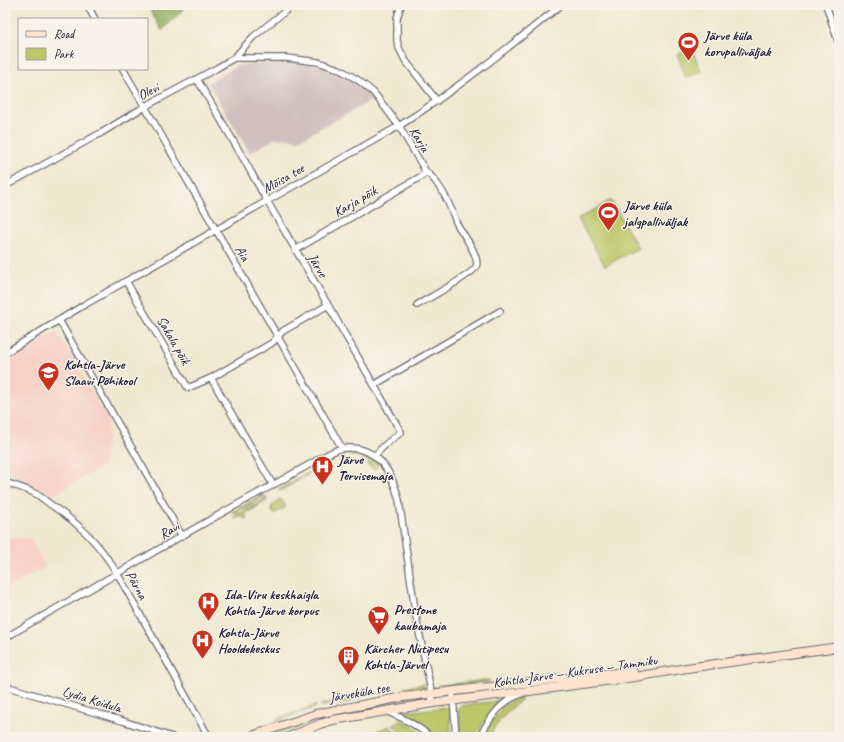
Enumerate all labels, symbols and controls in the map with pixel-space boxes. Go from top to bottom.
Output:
legend [18,18,148,70]
text: Road [54,26,76,42]
place label: Järve küla korvpalliväljak [703,27,772,60]
sports icon: Järve küla korvpalliväljak [676,30,702,63]
text: Park [54,46,75,62]
street label: Olevi [135,78,164,104]
street label: Karja [406,124,434,156]
street label: Mõisa tee [259,159,308,197]
street label: Karja põik [330,181,382,221]
place label: Järve küla jalgpalliväljak [622,197,689,230]
sports icon: Järve küla jalgpalliväljak [595,200,621,233]
street label: Aia [231,242,254,265]
street label: Järve [303,249,332,281]
street label: Sakala põik [153,313,195,369]
place label: Kohtla-Järve Slaavi Põhikool [64,356,138,389]
school or university icon: Kohtla-Järve Slaavi Põhikool [35,359,61,392]
place label: Järve Tervisemaja [337,451,394,484]
hospital icon: Järve Tervisemaja [310,454,336,487]
street label: Ravi [156,517,184,543]
street label: Pärna [122,568,152,603]
place label: Ida-Viru keskhaigla Kohtla-Järve korpus [224,586,321,619]
hospital icon: Ida-Viru keskhaigla Kohtla-Järve korpus [196,589,222,622]
place label: Prestone kaubamaja [394,601,447,634]
supermarket icon: Prestone kaubamaja [365,604,391,637]
place label: Kohtla-Järve Hooldekeskus [218,624,281,657]
hospital icon: Kohtla-Järve Hooldekeskus [189,627,215,660]
place label: Kärcher Nutipesu Kohtla-Järvel [364,640,450,673]
building icon: Kärcher Nutipesu Kohtla-Järvel [335,643,361,676]
street label: Kohtla-Järve — Kukruse — Tammiku [492,651,659,691]
street label: Järveküla tee [327,679,392,706]
street label: Lydia Koidula [60,683,124,717]

